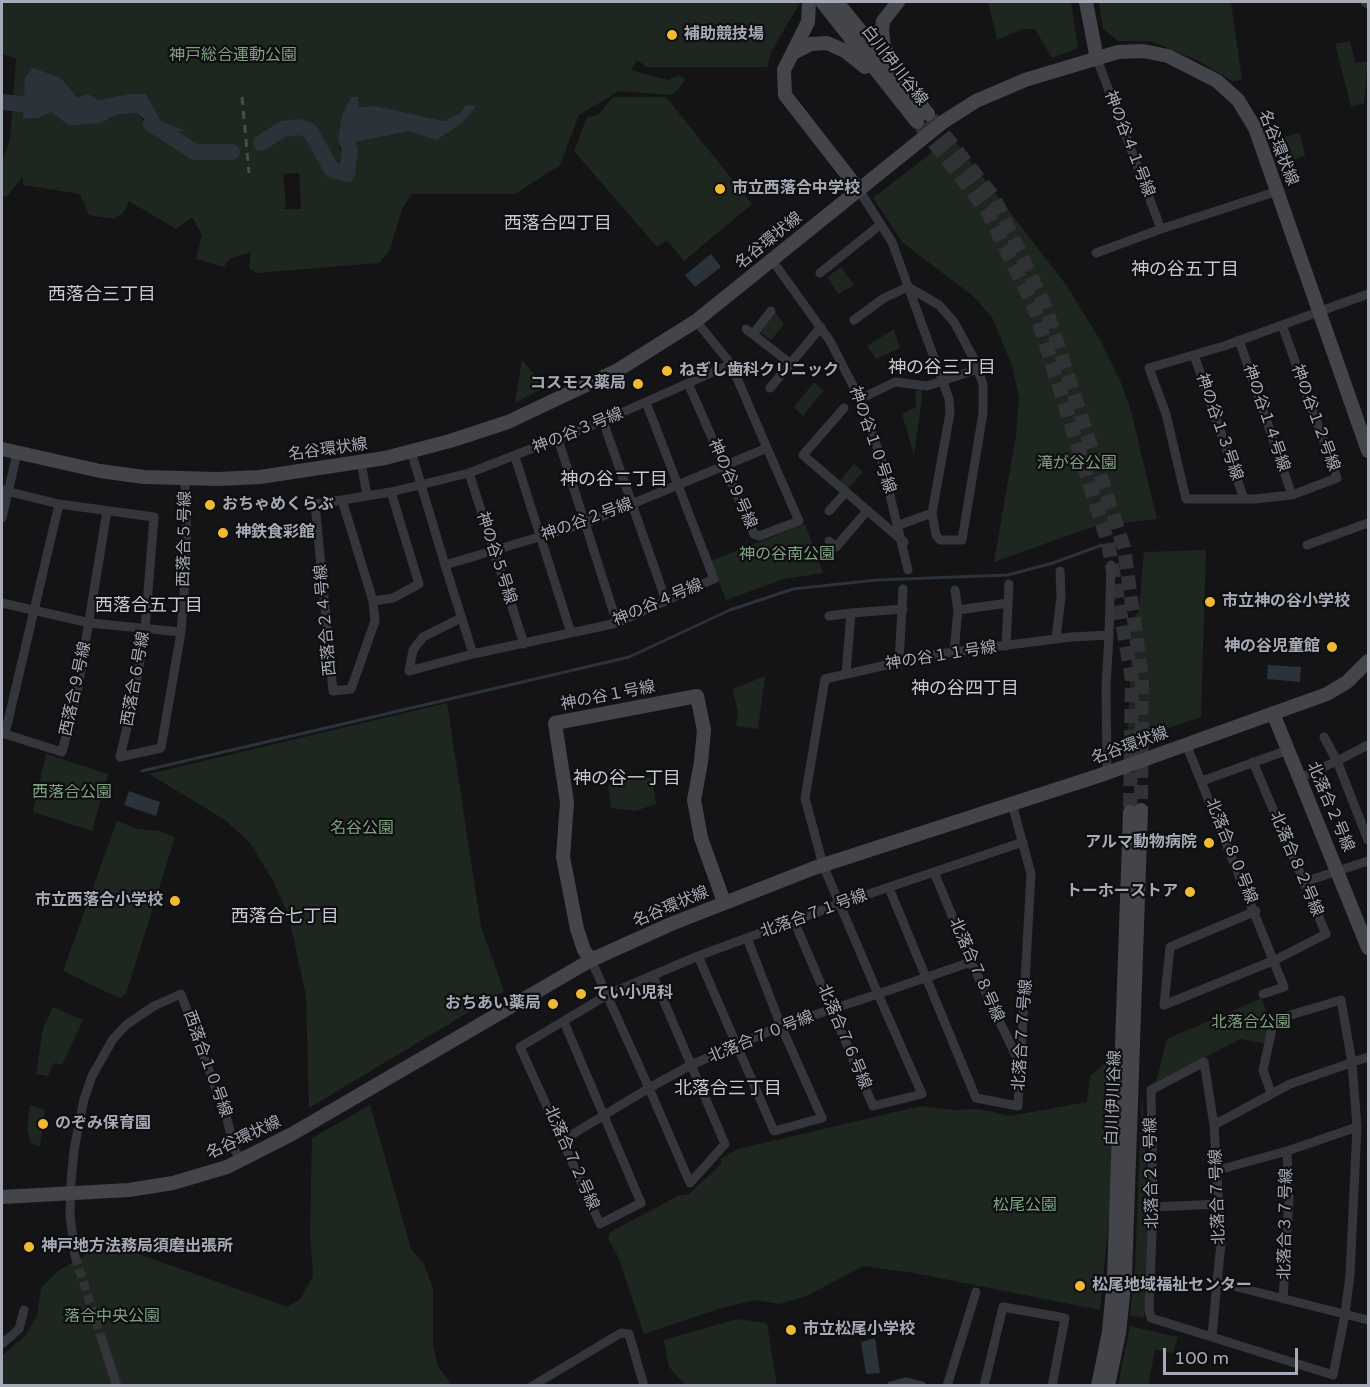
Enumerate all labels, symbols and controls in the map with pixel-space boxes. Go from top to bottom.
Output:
street label: 白川伊川谷線 [857,22,931,110]
place label: 補助競技場 [684,25,764,45]
marker: 補助競技場 [665,28,679,42]
park label: 神戸総合運動公園 [169,46,297,66]
street label: 神の谷４１号線 [1100,88,1158,200]
street label: 名谷環状線 [1254,107,1302,189]
place label: 市立西落合中学校 [732,179,860,199]
marker: 市立西落合中学校 [713,182,727,196]
street label: 名谷環状線 [732,208,806,274]
district label: 西落合四丁目 [504,213,612,235]
district label: 神の谷五丁目 [1131,259,1239,281]
district label: 西落合三丁目 [48,284,156,306]
district label: 神の谷三丁目 [888,357,996,379]
place label: ねぎし歯科クリニック [679,361,839,381]
street label: 神の谷１４号線 [1239,362,1293,474]
street label: 神の谷１２号線 [1287,362,1343,474]
marker: ねぎし歯科クリニック [660,364,674,378]
street label: 神の谷１３号線 [1192,371,1246,483]
place label: コスモス薬局 [530,374,626,394]
marker: コスモス薬局 [631,377,645,391]
street label: 神の谷１０号線 [845,384,899,496]
street label: 神の谷３号線 [530,404,626,458]
street label: 名谷環状線 [287,435,369,465]
street label: 神の谷９号線 [704,436,760,532]
park label: 滝が谷公園 [1037,454,1117,474]
district label: 神の谷二丁目 [560,469,668,491]
street label: 西落合５号線 [175,491,195,587]
place label: おちゃめくらぶ [222,495,334,515]
street label: 神の谷２号線 [539,495,635,545]
marker: おちゃめくらぶ [203,498,217,512]
street label: 神の谷５号線 [472,509,520,607]
place label: 神鉄食彩館 [235,523,315,543]
marker: 神鉄食彩館 [216,526,230,540]
park label: 神の谷南公園 [739,545,835,565]
street label: 西落合２４号線 [312,563,340,677]
street label: 神の谷４号線 [610,575,706,631]
place label: 市立神の谷小学校 [1222,592,1350,612]
district label: 西落合五丁目 [95,595,203,617]
marker: 市立神の谷小学校 [1203,595,1217,609]
street label: 西落合６号線 [118,630,154,728]
place label: 神の谷児童館 [1224,637,1320,657]
street label: 神の谷１１号線 [884,638,998,674]
street label: 西落合９号線 [57,640,95,738]
marker: 神の谷児童館 [1325,640,1339,654]
street label: 神の谷１号線 [559,677,657,715]
district label: 神の谷四丁目 [911,678,1019,700]
street label: 名谷環状線 [1089,723,1171,769]
street label: 北落合２号線 [1302,759,1358,855]
district label: 神の谷一丁目 [573,768,681,790]
park label: 西落合公園 [32,783,112,803]
street label: 北落合８０号線 [1201,795,1261,907]
street label: 北落合８２号線 [1265,809,1327,919]
park label: 名谷公園 [330,819,394,839]
place label: アルマ動物病院 [1085,833,1197,853]
marker: アルマ動物病院 [1202,836,1216,850]
place label: トーホーストア [1066,882,1178,902]
street label: 名谷環状線 [630,883,712,931]
marker: トーホーストア [1183,885,1197,899]
street label: 北落合７１号線 [758,886,870,942]
place label: 市立西落合小学校 [35,891,163,911]
marker: 市立西落合小学校 [168,894,182,908]
district label: 西落合七丁目 [231,906,339,928]
street label: 北落合７８号線 [944,915,1008,1025]
street label: 北落合７７号線 [1010,978,1036,1092]
street label: 北落合７６号線 [813,982,875,1092]
place label: てい小児科 [593,984,673,1004]
marker: てい小児科 [574,987,588,1001]
place label: おちあい薬局 [445,994,541,1014]
marker: おちあい薬局 [546,997,560,1011]
street label: 北落合７０号線 [705,1007,817,1067]
street label: 西落合１０号線 [179,1008,235,1120]
park label: 北落合公園 [1211,1013,1291,1033]
street label: 白川伊川谷線 [1103,1050,1125,1146]
district label: 北落合三丁目 [674,1078,782,1100]
street label: 北落合７２号線 [539,1103,603,1213]
street label: 名谷環状線 [204,1112,284,1164]
place label: のぞみ保育園 [55,1114,151,1134]
marker: のぞみ保育園 [36,1117,50,1131]
street label: 北落合２９号線 [1141,1117,1163,1229]
street label: 北落合７号線 [1207,1149,1229,1245]
street label: 北落合３７号線 [1275,1168,1297,1280]
park label: 松尾公園 [993,1196,1057,1216]
place label: 神戸地方法務局須磨出張所 [41,1237,233,1257]
marker: 神戸地方法務局須磨出張所 [22,1240,36,1254]
place label: 松尾地域福祉センター [1092,1276,1252,1296]
marker: 松尾地域福祉センター [1073,1279,1087,1293]
park label: 落合中央公園 [64,1307,160,1327]
place label: 市立松尾小学校 [803,1320,915,1340]
marker: 市立松尾小学校 [784,1323,798,1337]
scale bar [1166,1336,1301,1374]
text: 100 m [1174,1347,1229,1369]

